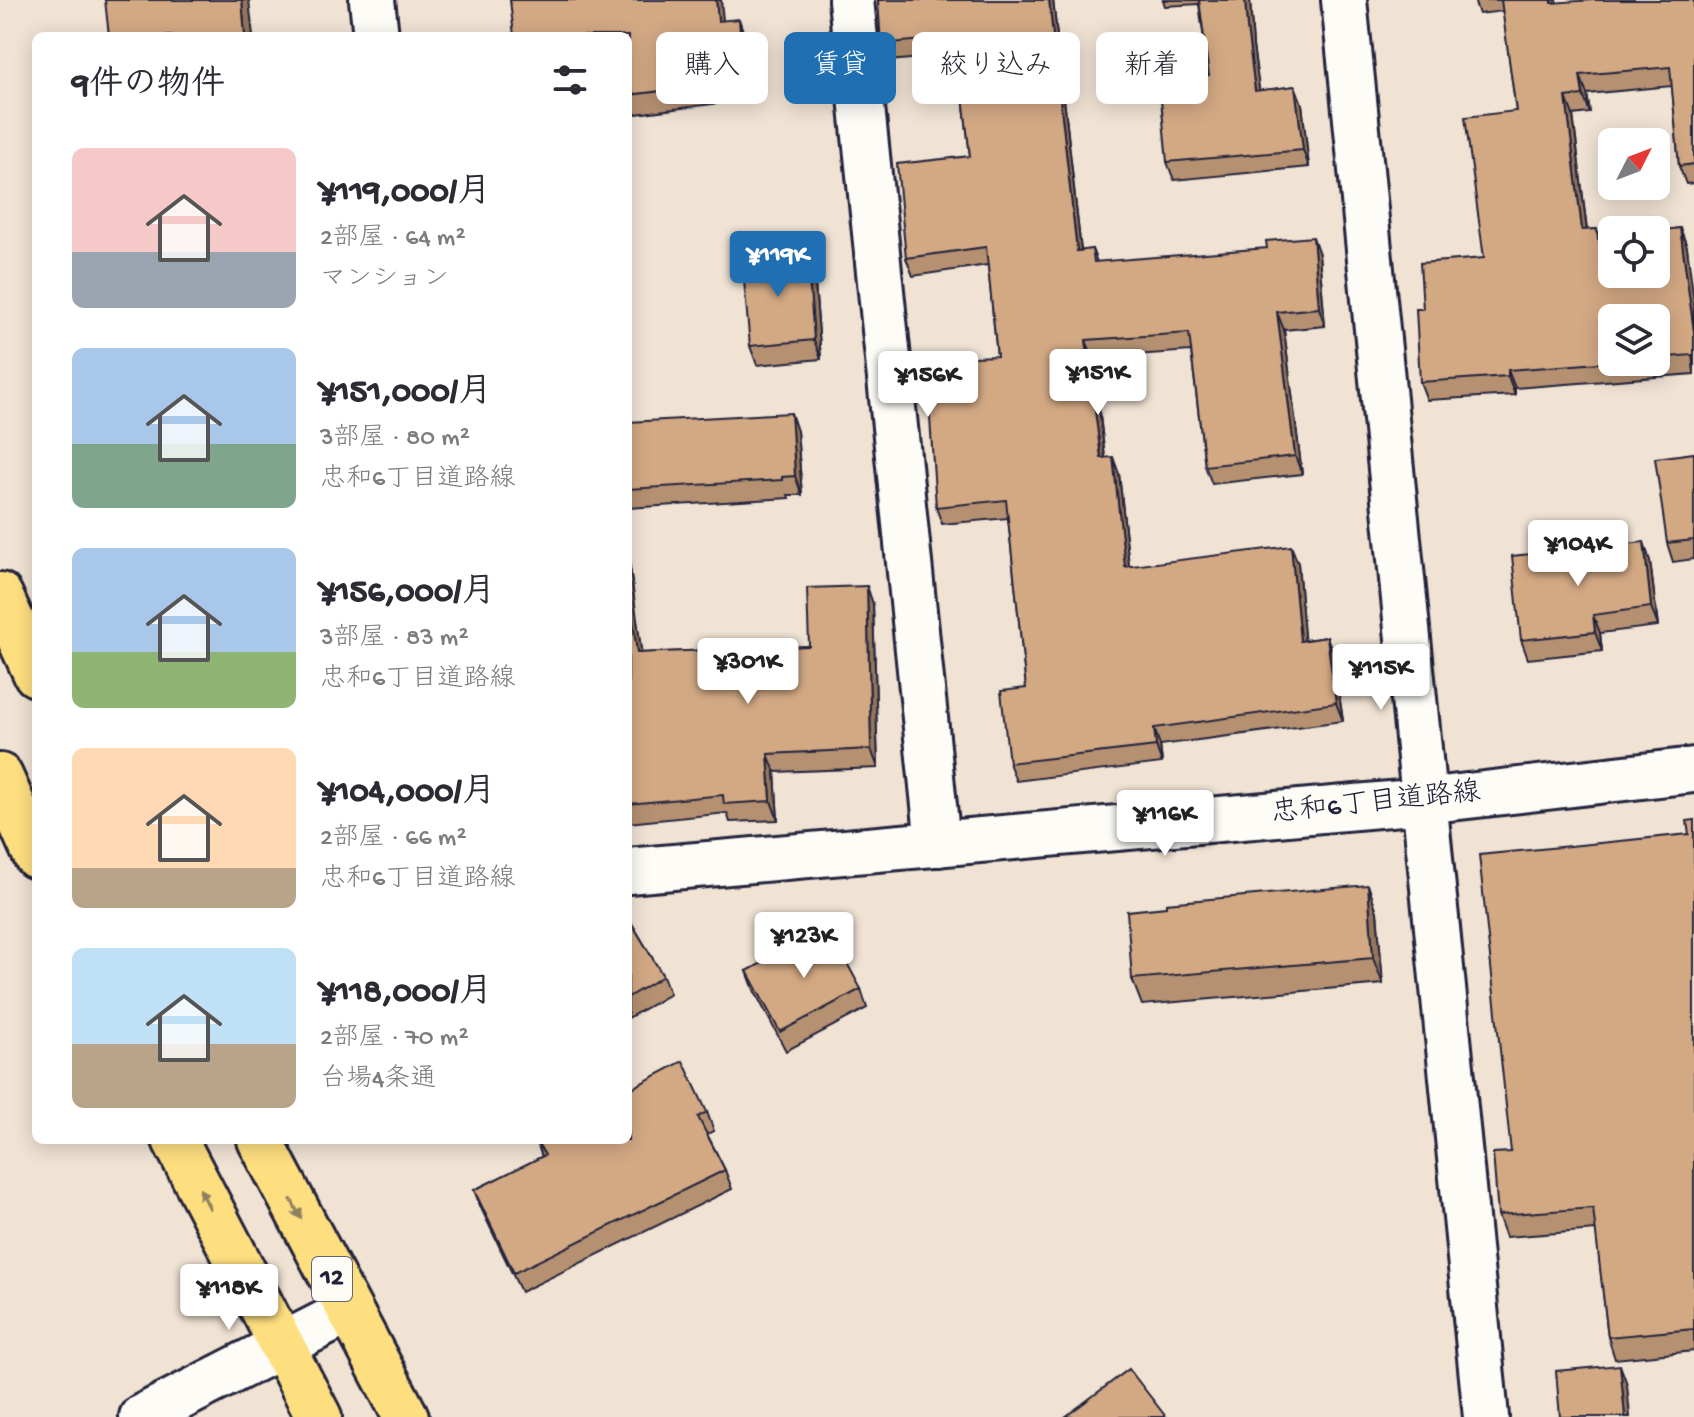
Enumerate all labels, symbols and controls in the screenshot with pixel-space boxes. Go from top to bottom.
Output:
chip: 購入 [656,32,768,104]
chip: 賃貸 [784,32,896,104]
chip: 絞り込み [912,32,1080,104]
chip: 新着 [1096,32,1208,104]
icon: filters [548,58,592,102]
text: 9件の物件 [72,67,225,107]
north arrow [1598,128,1670,200]
map controls [1598,128,1670,376]
text: ¥119,000/月 [320,174,491,214]
icon: home [136,180,232,276]
button: locate [1598,216,1670,288]
text: 2部屋 · 64 m² [320,224,466,255]
pin: ¥119K [722,231,834,299]
text: ¥119K [748,241,808,272]
text: マンション [320,265,449,296]
button: layers [1598,304,1670,376]
pin: ¥151K [1042,349,1154,417]
pin: ¥156K [872,351,984,419]
text: ¥151K [1067,359,1129,390]
text: ¥156K [896,361,960,392]
text: ¥151,000/月 [320,374,492,414]
icon: home [136,380,232,476]
text: 3部屋 · 80 m² [320,424,470,455]
text: 忠和6丁目道路線 [320,465,515,496]
pin: ¥104K [1522,520,1634,588]
text: ¥104K [1546,530,1610,561]
text: ¥156,000/月 [320,574,495,614]
icon: home [136,580,232,676]
text: 3部屋 · 83 m² [320,624,469,655]
pin: ¥301K [692,638,804,706]
pin: ¥115K [1325,644,1437,712]
text: ¥301K [715,648,781,679]
text: ¥115K [1350,654,1412,685]
text: 忠和6丁目道路線 [320,665,515,696]
text: ¥104,000/月 [320,774,496,814]
street label: 忠和6丁目道路線 [1270,776,1482,831]
icon: home [136,780,232,876]
pin: ¥116K [1109,790,1221,858]
text: ¥116K [1135,800,1195,831]
text: 2部屋 · 66 m² [320,824,467,855]
text: 忠和6丁目道路線 [320,865,515,896]
pin: ¥123K [748,912,860,980]
text: ¥123K [772,922,836,953]
text: ¥118,000/月 [320,974,493,1014]
icon: home [136,980,232,1076]
text: 2部屋 · 70 m² [320,1024,468,1055]
text: 台場4条通 [320,1065,436,1096]
one-way arrow [198,1188,212,1210]
one-way arrow [290,1198,303,1221]
road number: 12 [312,1257,352,1301]
pin: ¥118K [173,1264,285,1332]
text: ¥118K [198,1274,260,1305]

